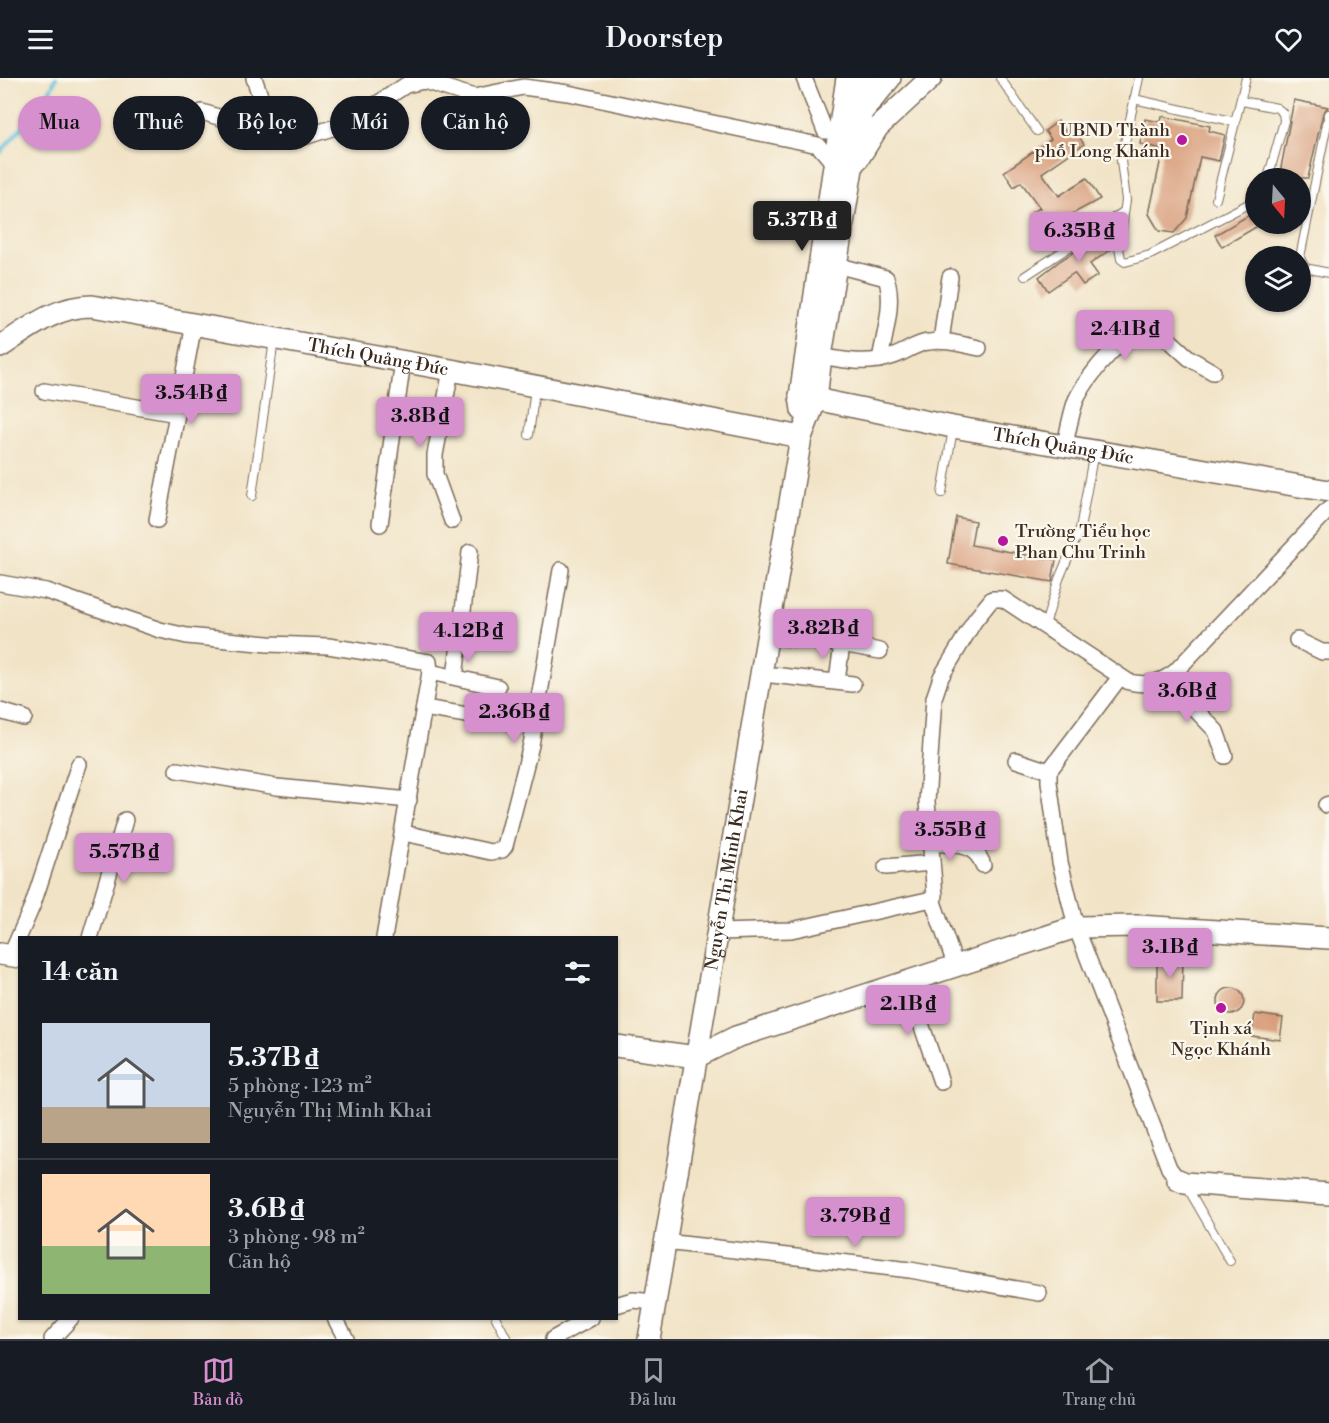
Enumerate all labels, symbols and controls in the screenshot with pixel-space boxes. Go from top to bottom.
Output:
text: Doorstep [606,22,723,56]
icon: menu [24,23,57,56]
icon: heart [1272,23,1305,56]
chip: Mua [18,96,101,150]
chip: Thuê [113,96,205,150]
chip: Bộ lọc [217,96,318,150]
chip: Mới [330,96,409,150]
chip: Căn hộ [421,96,530,150]
place label: UBND Thành phố Long Khánh [1035,119,1170,163]
marker: UBND Thành phố Long Khánh [1175,133,1189,147]
north arrow [1245,168,1311,234]
map controls [1245,168,1311,312]
pin: 5.37B ₫ [747,201,857,252]
text: 5.37B ₫ [767,208,837,233]
pin: 6.35B ₫ [1024,212,1134,263]
text: 6.35B ₫ [1044,219,1115,244]
button: layers [1245,246,1311,312]
pin: 2.41B ₫ [1070,310,1180,361]
text: 2.41B ₫ [1090,317,1160,342]
street label: Thích Quảng Đức [306,334,450,381]
pin: 3.54B ₫ [136,374,246,425]
text: 3.54B ₫ [155,381,227,406]
pin: 3.8B ₫ [371,397,469,448]
text: 3.8B ₫ [391,404,449,429]
street label: Thích Quảng Đức [991,423,1136,470]
place label: Trường Tiểu học Phan Chu Trinh [1015,520,1151,564]
marker: Trường Tiểu học Phan Chu Trinh [996,534,1010,548]
pin: 3.82B ₫ [768,609,878,660]
pin: 4.12B ₫ [413,612,523,663]
text: 3.82B ₫ [787,616,859,641]
text: 4.12B ₫ [433,619,503,644]
pin: 3.6B ₫ [1138,672,1236,723]
text: 3.6B ₫ [1158,679,1216,704]
pin: 2.36B ₫ [459,693,569,744]
text: 2.36B ₫ [478,700,550,725]
street label: Nguyễn Thị Minh Khai [700,787,754,972]
pin: 3.55B ₫ [895,811,1005,862]
text: 3.55B ₫ [915,818,985,843]
pin: 5.57B ₫ [69,833,179,884]
text: 5.57B ₫ [89,840,159,865]
pin: 3.1B ₫ [1121,928,1219,979]
text: 3.1B ₫ [1142,935,1198,960]
text: 14 căn [42,956,118,988]
icon: filters [561,956,594,989]
pin: 2.1B ₫ [859,985,957,1036]
text: 2.1B ₫ [880,992,936,1017]
marker: Tịnh xá Ngọc Khánh [1214,1001,1228,1015]
place label: Tịnh xá Ngọc Khánh [1171,1017,1271,1061]
text: 5.37B ₫ [228,1042,319,1074]
icon: home [90,1047,162,1119]
text: 5 phòng · 123 m² [228,1074,372,1099]
text: Nguyễn Thị Minh Khai [228,1099,432,1124]
text: 3.6B ₫ [228,1193,304,1225]
pin: 3.79B ₫ [800,1197,910,1248]
icon: home [90,1198,162,1270]
text: 3.79B ₫ [820,1204,890,1229]
text: 3 phòng · 98 m² [228,1225,365,1250]
text: Căn hộ [228,1250,291,1275]
tab: Bản đồ [193,1354,243,1410]
tab: Đã lưu [630,1354,676,1410]
tab: Trang chủ [1063,1354,1136,1410]

